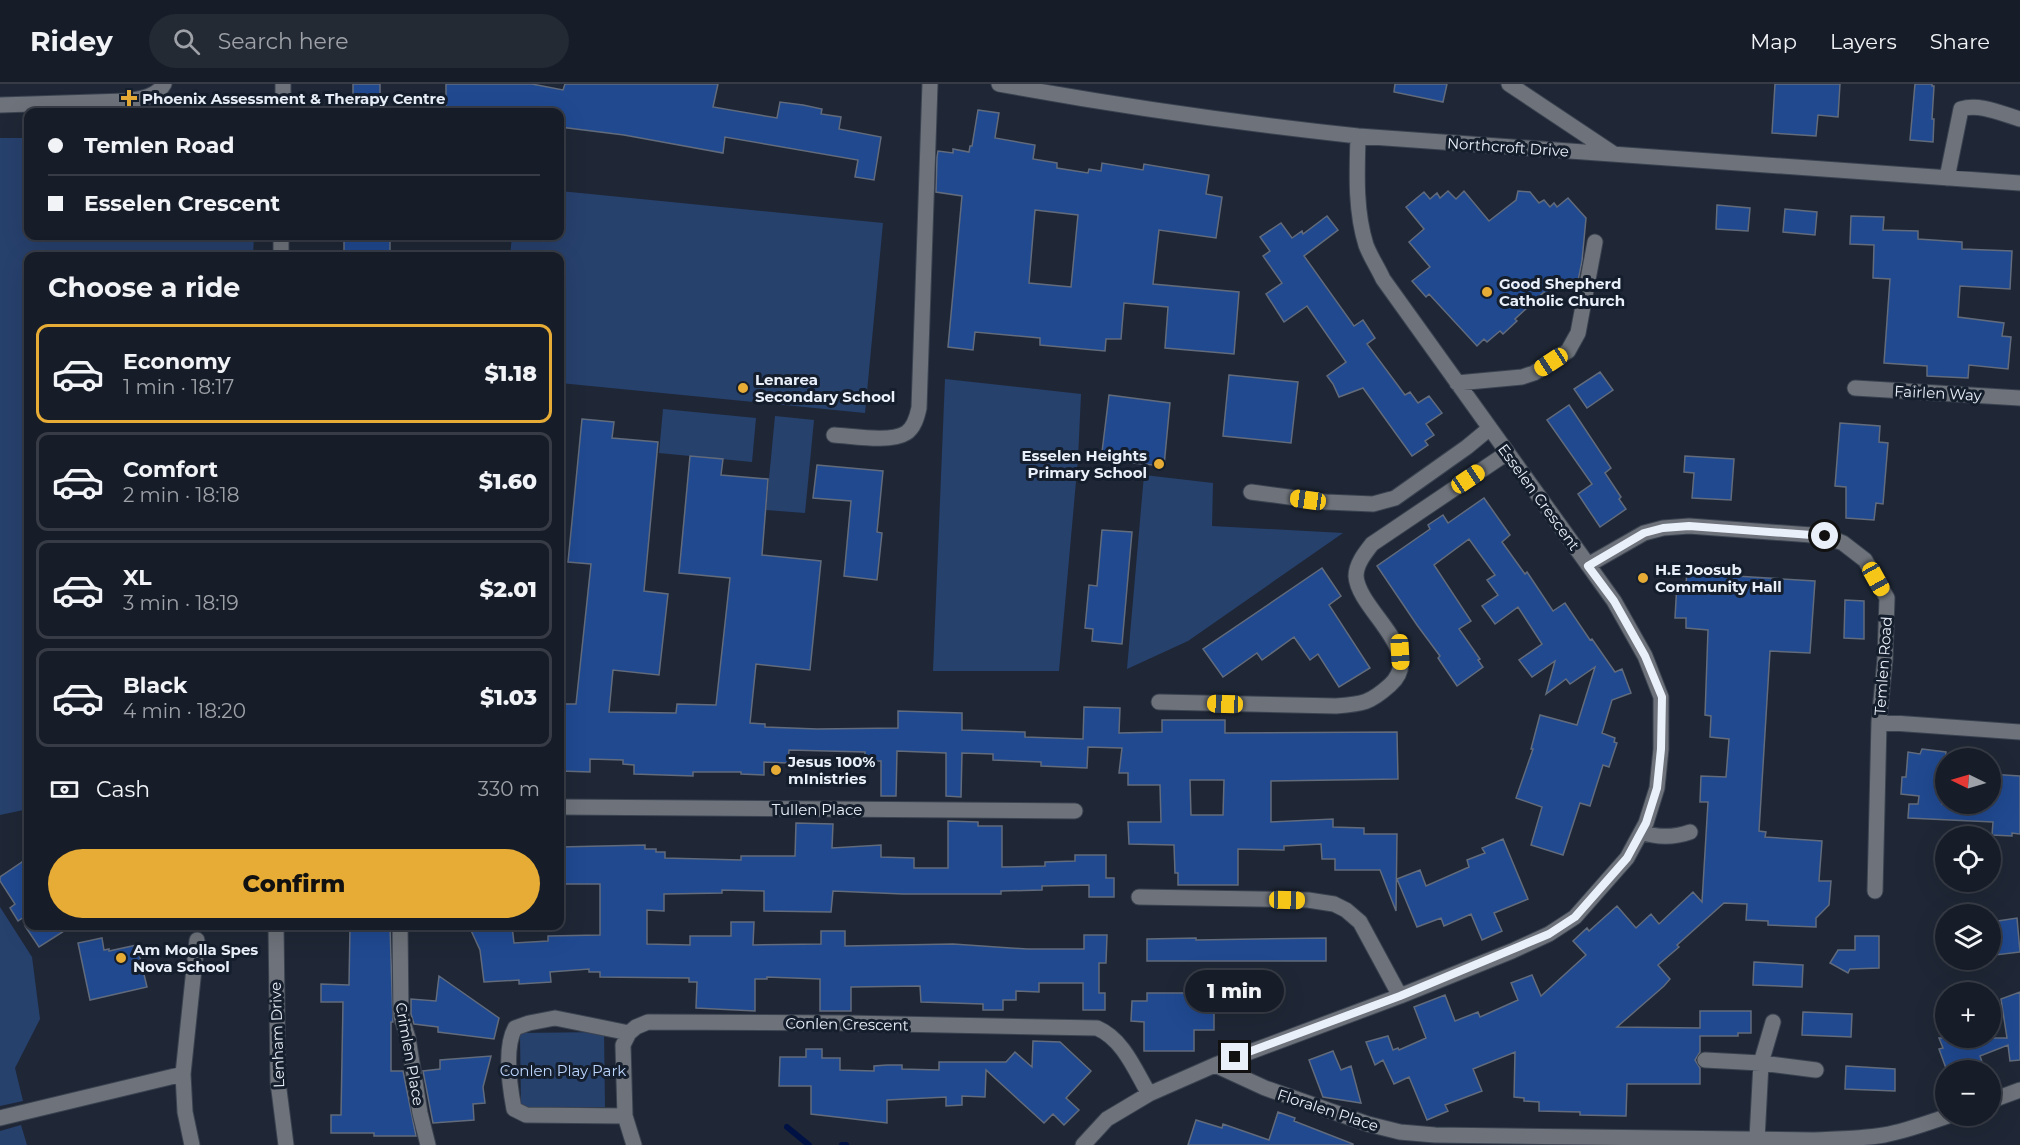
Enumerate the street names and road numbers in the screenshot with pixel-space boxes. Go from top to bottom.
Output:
street label: Northcroft Drive [1446,133,1570,161]
street label: Fairlen Way [1894,381,1983,405]
street label: Esselen Crescent [1494,440,1584,554]
street label: Temlen Road [1870,616,1896,716]
street label: Tullen Place [772,800,862,819]
street label: Lenham Drive [266,982,288,1088]
street label: Crimlen Place [392,1001,428,1107]
street label: Conlen Crescent [785,1013,909,1035]
street label: Floralen Place [1275,1085,1381,1135]

